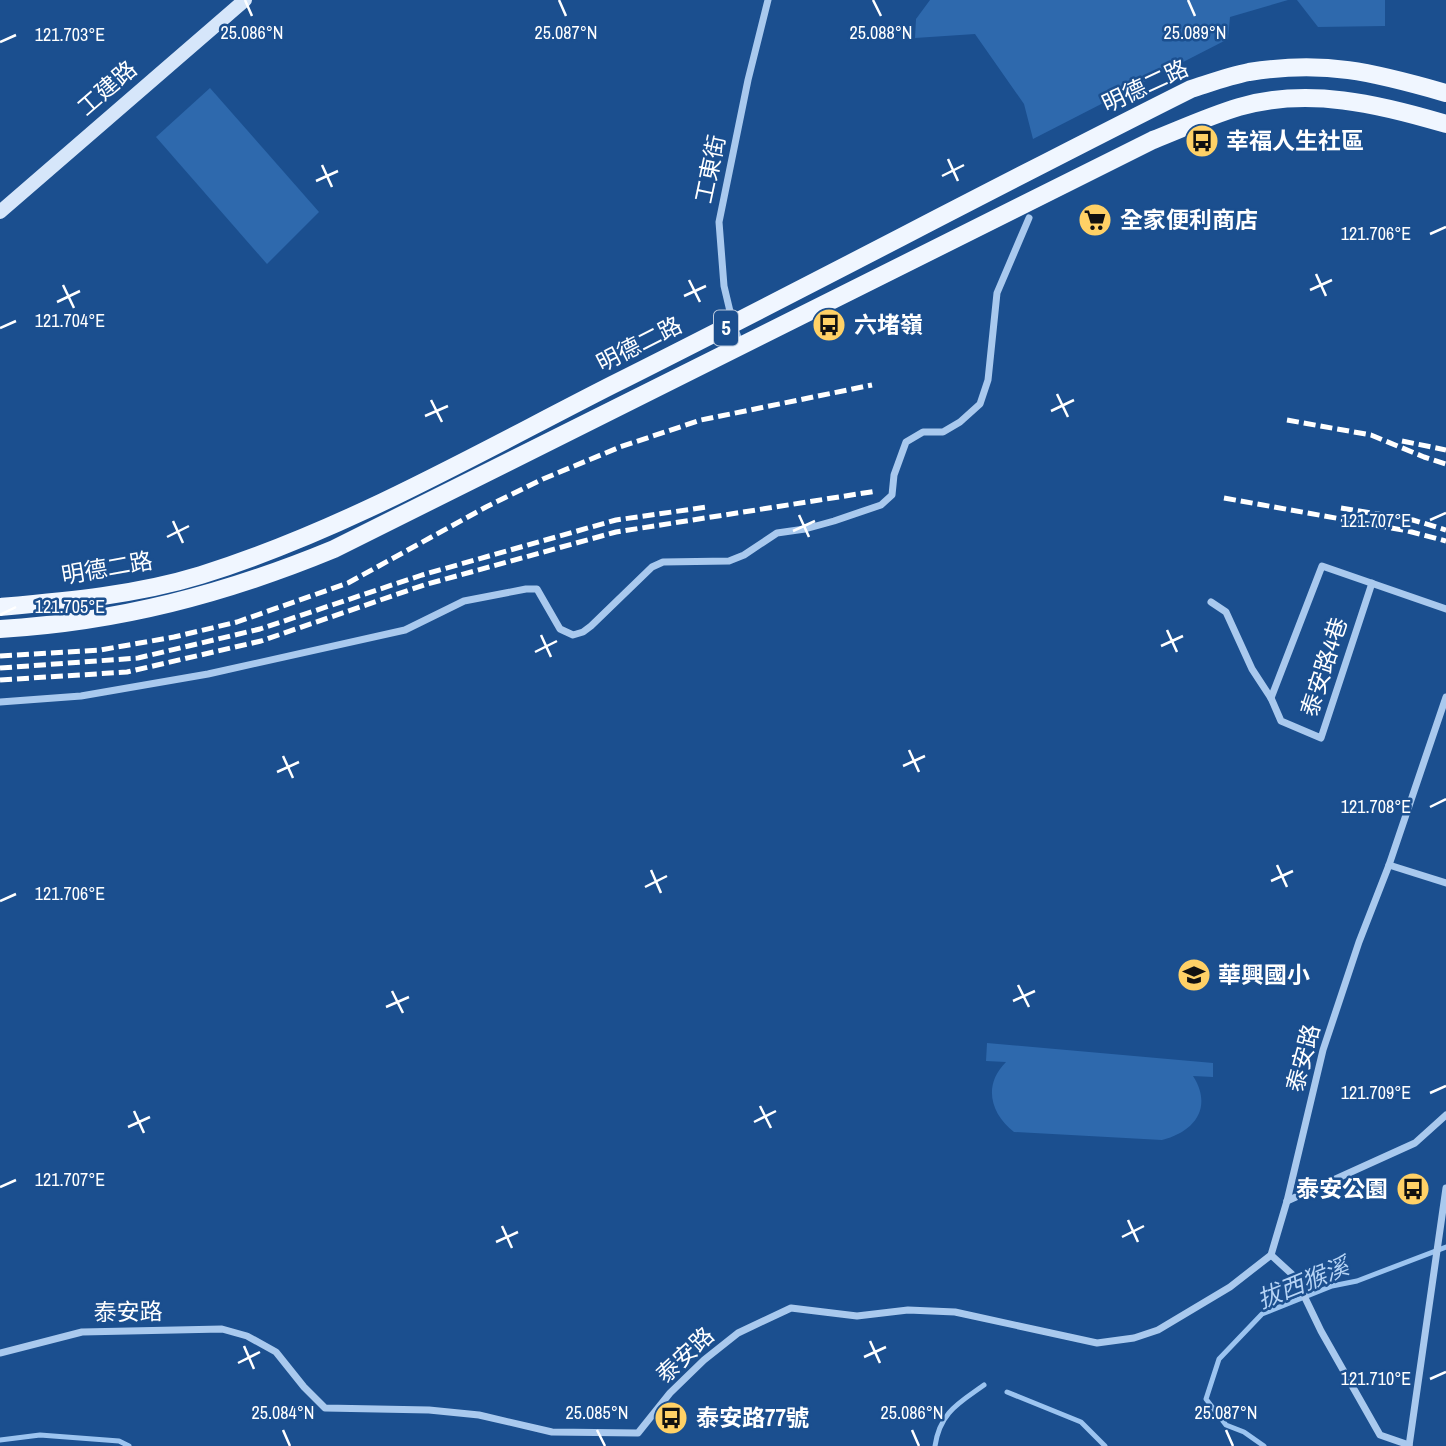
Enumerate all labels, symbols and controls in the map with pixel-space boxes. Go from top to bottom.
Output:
text: 25.086°N [221,20,284,45]
text: 25.087°N [535,20,598,45]
text: 25.088°N [850,20,913,45]
text: 25.089°N [1164,20,1227,45]
text: 121.703°E [35,22,105,47]
street label: 明德二路 [1097,52,1193,119]
street label: 工建路 [70,53,143,122]
bus stop icon: 幸福人生社區 [1183,122,1221,160]
place label: 幸福人生社區 [1226,125,1364,156]
street label: 工東街 [687,132,732,206]
supermarket icon: 全家便利商店 [1076,201,1114,239]
place label: 全家便利商店 [1120,204,1258,235]
text: 121.706°E [1341,221,1411,246]
bus stop icon: 六堵嶺 [810,306,848,344]
text: 121.704°E [35,308,105,333]
street label: 明德二路 [591,309,687,378]
place label: 六堵嶺 [854,309,923,340]
road number: 5 [714,310,738,346]
text: 121.707°E [1341,508,1411,533]
street label: 明德二路 [59,544,155,591]
text: 121.705°E [35,594,105,619]
street label: 泰安路4巷 [1293,613,1354,720]
text: 121.708°E [1341,794,1411,819]
text: 121.706°E [35,881,105,906]
school or university icon: 華興國小 [1175,956,1213,994]
place label: 華興國小 [1218,959,1310,990]
street label: 泰安路 [1279,1021,1326,1095]
text: 121.709°E [1341,1080,1411,1105]
text: 121.707°E [35,1167,105,1192]
bus stop icon: 泰安公園 [1394,1170,1432,1208]
place label: 泰安公園 [1296,1173,1388,1204]
water label: 拔西猴溪 [1252,1248,1356,1315]
street label: 泰安路 [93,1295,163,1328]
street label: 泰安路 [649,1320,720,1389]
text: 121.710°E [1341,1366,1411,1391]
bus stop icon: 泰安路77號 [652,1399,690,1437]
text: 25.084°N [252,1400,315,1425]
text: 25.085°N [566,1400,629,1425]
text: 25.086°N [881,1400,944,1425]
text: 25.087°N [1195,1400,1258,1425]
place label: 泰安路77號 [696,1402,809,1433]

